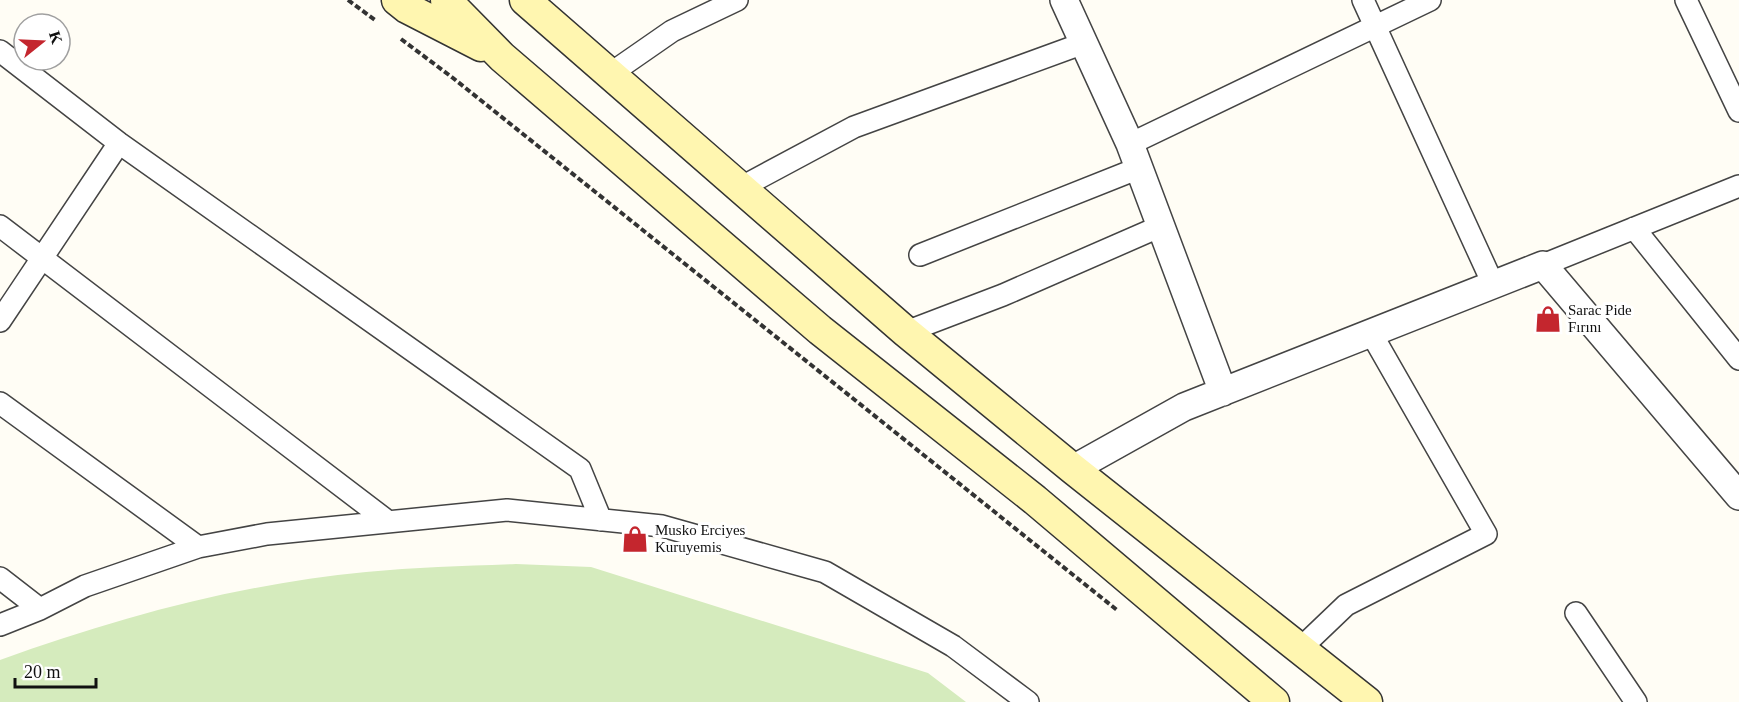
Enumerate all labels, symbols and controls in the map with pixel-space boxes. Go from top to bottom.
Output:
north arrow [12,12,72,72]
text: K [46,29,66,47]
place label: Sarac Pide Fırını [1568,302,1632,335]
shop icon: Sarac Pide Fırını [1533,304,1563,334]
place label: Musko Erciyes Kuruyemis [655,522,746,555]
shop icon: Musko Erciyes Kuruyemis [620,524,650,554]
scale bar [15,651,96,689]
text: 20 m [24,662,61,682]

